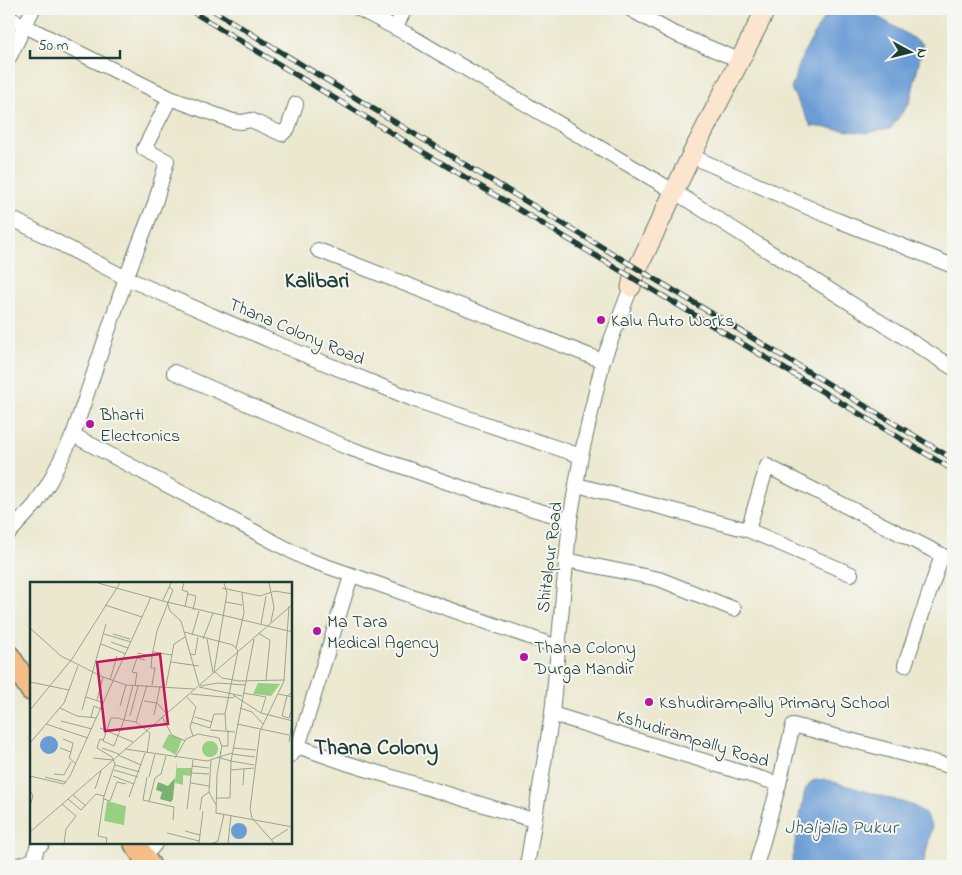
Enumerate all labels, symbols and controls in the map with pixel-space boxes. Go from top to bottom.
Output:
scale bar [30,28,120,60]
north arrow [884,28,934,78]
text: 50 m [38,35,69,57]
text: N [910,47,932,59]
district label: Kalibari [285,266,349,298]
street label: Thana Colony Road [224,292,368,373]
place label: Kalu Auto Works [611,309,734,335]
marker: Kalu Auto Works [595,314,607,326]
place label: Bharti Electronics [99,403,180,450]
marker: Bharti Electronics [84,418,96,430]
street label: Shitalpur Road [531,500,571,614]
inset map [30,582,292,845]
place label: Ma Tara Medical Agency [327,610,439,658]
marker: Ma Tara Medical Agency [311,625,323,637]
place label: Thana Colony Durga Mandir [533,636,636,684]
marker: Thana Colony Durga Mandir [518,651,530,663]
place label: Kshudirampally Primary School [659,691,890,717]
marker: Kshudirampally Primary School [643,696,655,708]
street label: Kshudirampally Road [613,704,772,776]
district label: Thana Colony [314,733,438,766]
water label: Jhaljalia Pukur [784,815,900,842]

